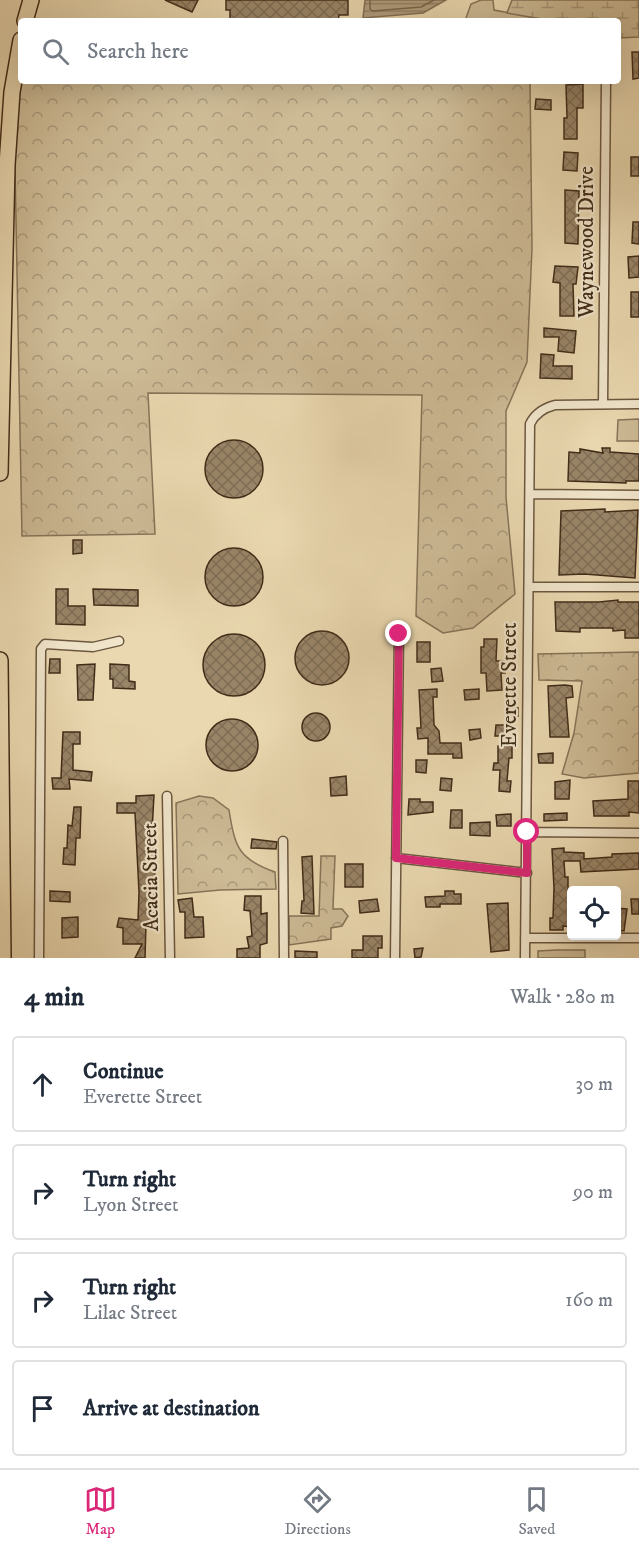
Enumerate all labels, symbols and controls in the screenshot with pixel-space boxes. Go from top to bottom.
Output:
search box [18,18,621,84]
icon: search [39,35,72,68]
text: Search here [87,38,189,65]
street label: Waynewood Drive [574,166,600,319]
route end [385,620,411,646]
street label: Everette Street [497,622,523,748]
route start [513,818,539,844]
street label: Acacia Street [137,822,165,932]
map controls [567,886,621,940]
button: locate [567,886,621,940]
text: 4 min [24,981,84,1014]
text: Walk · 280 m [510,985,615,1010]
text: Continue [83,1058,164,1085]
icon: ahead [26,1068,59,1101]
text: 30 m [575,1072,613,1097]
text: Everette Street [83,1085,202,1110]
text: Turn right [83,1166,176,1193]
icon: right [26,1176,59,1209]
text: 90 m [573,1180,613,1205]
text: Lyon Street [83,1193,178,1218]
text: Turn right [83,1274,176,1301]
icon: right [26,1284,59,1317]
text: 160 m [565,1288,613,1313]
text: Lilac Street [83,1301,177,1326]
icon: arrive [26,1392,59,1425]
text: Arrive at destination [83,1395,260,1422]
tab: Map [84,1483,117,1539]
tab: Directions [284,1483,351,1539]
tab: Saved [518,1483,555,1539]

